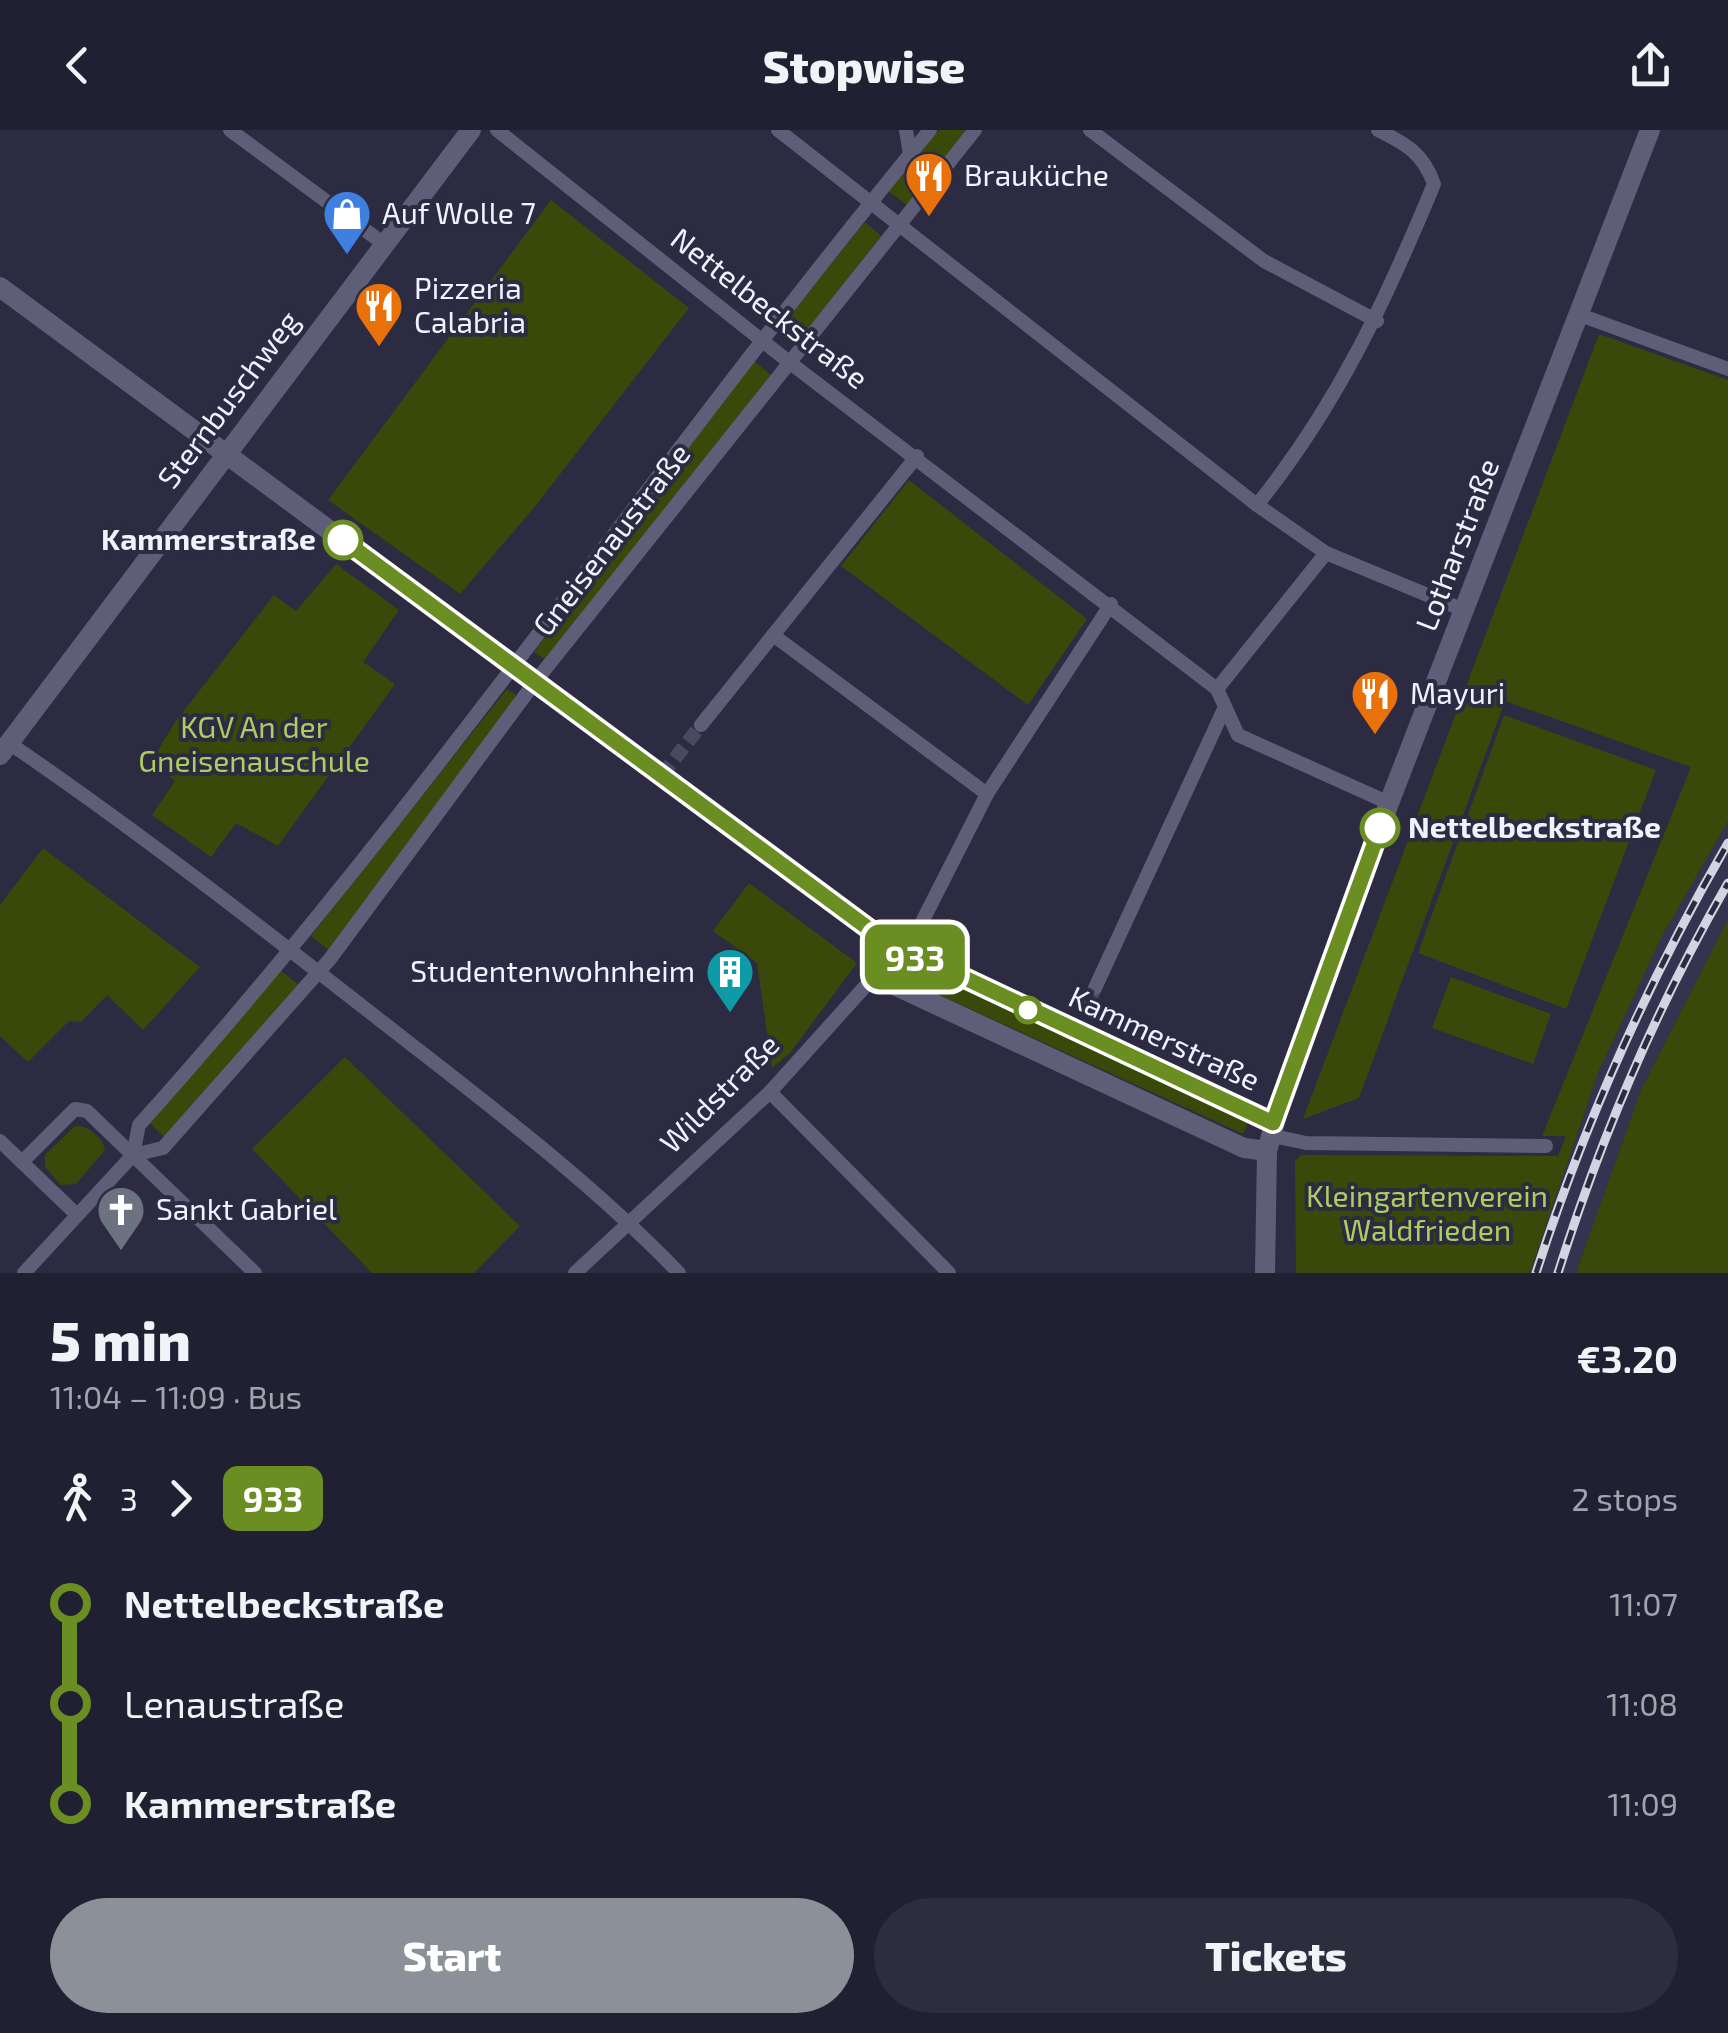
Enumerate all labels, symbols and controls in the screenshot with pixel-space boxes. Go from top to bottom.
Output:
icon: back [50,38,105,93]
text: Stopwise [763,38,965,92]
icon: share [1623,38,1678,93]
restaurant icon: Brauküche [903,150,955,218]
place label: Brauküche [964,156,1109,192]
shop icon: Auf Wolle 7 [321,188,373,256]
place label: Auf Wolle 7 [382,194,536,230]
street label: Nettelbeckstraße [665,219,876,395]
place label: Pizzeria Calabria [414,269,526,339]
restaurant icon: Pizzeria Calabria [353,280,405,348]
street label: Sternbuschweg [149,303,306,495]
street label: Gneisenaustraße [524,436,697,642]
street label: Lotharstraße [1407,453,1505,635]
place label: Kammerstraße [101,520,316,556]
marker: Kammerstraße [324,521,362,559]
restaurant icon: Mayuri [1349,668,1401,736]
place label: Mayuri [1410,674,1505,710]
park label: KGV An der Gneisenauschule [138,708,370,778]
place label: Nettelbeckstraße [1408,808,1661,844]
marker: Nettelbeckstraße [1361,809,1399,847]
line badge: 933 [858,924,972,990]
text: 933 [885,936,945,978]
building icon: Studentenwohnheim [704,946,756,1014]
place label: Studentenwohnheim [410,952,695,988]
street label: Kammerstraße [1064,977,1266,1097]
unlabelled marker [1015,997,1041,1023]
street label: Wildstraße [652,1026,786,1160]
park label: Kleingartenverein Waldfrieden [1306,1177,1548,1247]
church icon: Sankt Gabriel [95,1184,147,1252]
place label: Sankt Gabriel [156,1190,337,1226]
text: 5 min [50,1306,191,1372]
text: €3.20 [1577,1335,1678,1381]
text: 11:04 – 11:09 · Bus [50,1377,302,1415]
icon: walk [50,1471,105,1526]
icon: forward [153,1471,208,1526]
text: 933 [243,1477,303,1519]
text: 3 [120,1479,138,1517]
text: 2 stops [1571,1479,1678,1517]
text: Nettelbeckstraße [124,1580,444,1626]
text: 11:07 [1609,1584,1678,1622]
text: Lenaustraße [124,1680,344,1726]
text: 11:08 [1606,1684,1678,1722]
text: Kammerstraße [124,1780,396,1826]
text: 11:09 [1607,1784,1678,1822]
button: Start [50,1898,854,2013]
button: Tickets [874,1898,1678,2013]

